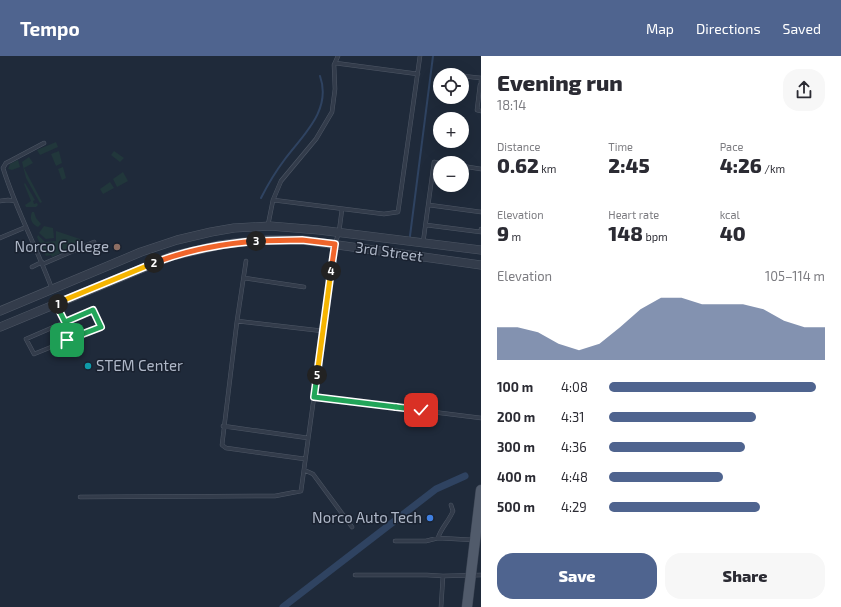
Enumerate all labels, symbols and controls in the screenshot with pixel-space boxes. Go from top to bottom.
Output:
text: Tempo [20,17,80,40]
text: Map [646,20,674,37]
text: Directions [696,20,761,37]
text: Saved [783,20,821,37]
map controls [433,68,469,192]
button: locate [433,68,469,104]
text: Evening run [497,69,623,95]
button: share [783,69,825,111]
text: 18:14 [497,97,526,113]
button: + [433,112,469,148]
text: Distance [497,140,540,153]
text: Time [608,140,633,153]
text: Pace [720,140,743,153]
text: 0.62 [497,153,539,177]
text: 2:45 [608,153,650,177]
text: 4:26 [720,153,762,177]
button: − [433,156,469,192]
text: km [539,162,556,175]
text: /km [762,162,785,175]
text: Elevation [497,208,544,221]
text: Heart rate [608,208,659,221]
text: kcal [720,208,740,221]
text: 9 [497,221,509,245]
text: 148 [608,221,643,245]
text: 40 [720,221,746,245]
text: m [509,230,521,243]
text: bpm [643,230,668,243]
pin: 3 [246,231,266,251]
text: 3 [253,234,259,247]
place label: Norco College [15,237,109,255]
street label: 3rd Street [354,237,424,265]
marker: Norco College [112,242,122,252]
pin: 2 [144,253,164,273]
text: 2 [151,256,157,269]
pin: 4 [321,261,341,281]
text: 4 [327,264,335,277]
text: Elevation [497,268,552,284]
text: 105–114 m [765,268,825,284]
pin: 1 [48,294,68,314]
text: 1 [56,297,60,310]
pin [50,323,84,357]
icon: arrive [56,329,78,351]
place label: STEM Center [96,356,183,374]
marker: STEM Center [83,361,93,371]
pin: 5 [307,365,327,385]
text: 5 [314,368,320,381]
text: 100 m [497,379,533,395]
text: 4:08 [561,379,588,395]
pin [404,393,438,427]
icon: check [410,399,432,421]
text: 200 m [497,409,535,425]
text: 4:31 [561,409,584,425]
text: 300 m [497,439,535,455]
text: 4:36 [561,439,587,455]
text: 400 m [497,469,536,485]
text: 4:48 [561,469,588,485]
text: 500 m [497,499,535,515]
text: 4:29 [561,499,587,515]
place label: Norco Auto Tech [312,508,422,526]
marker: Norco Auto Tech [425,513,435,523]
button: Save [497,553,657,599]
button: Share [665,553,825,599]

